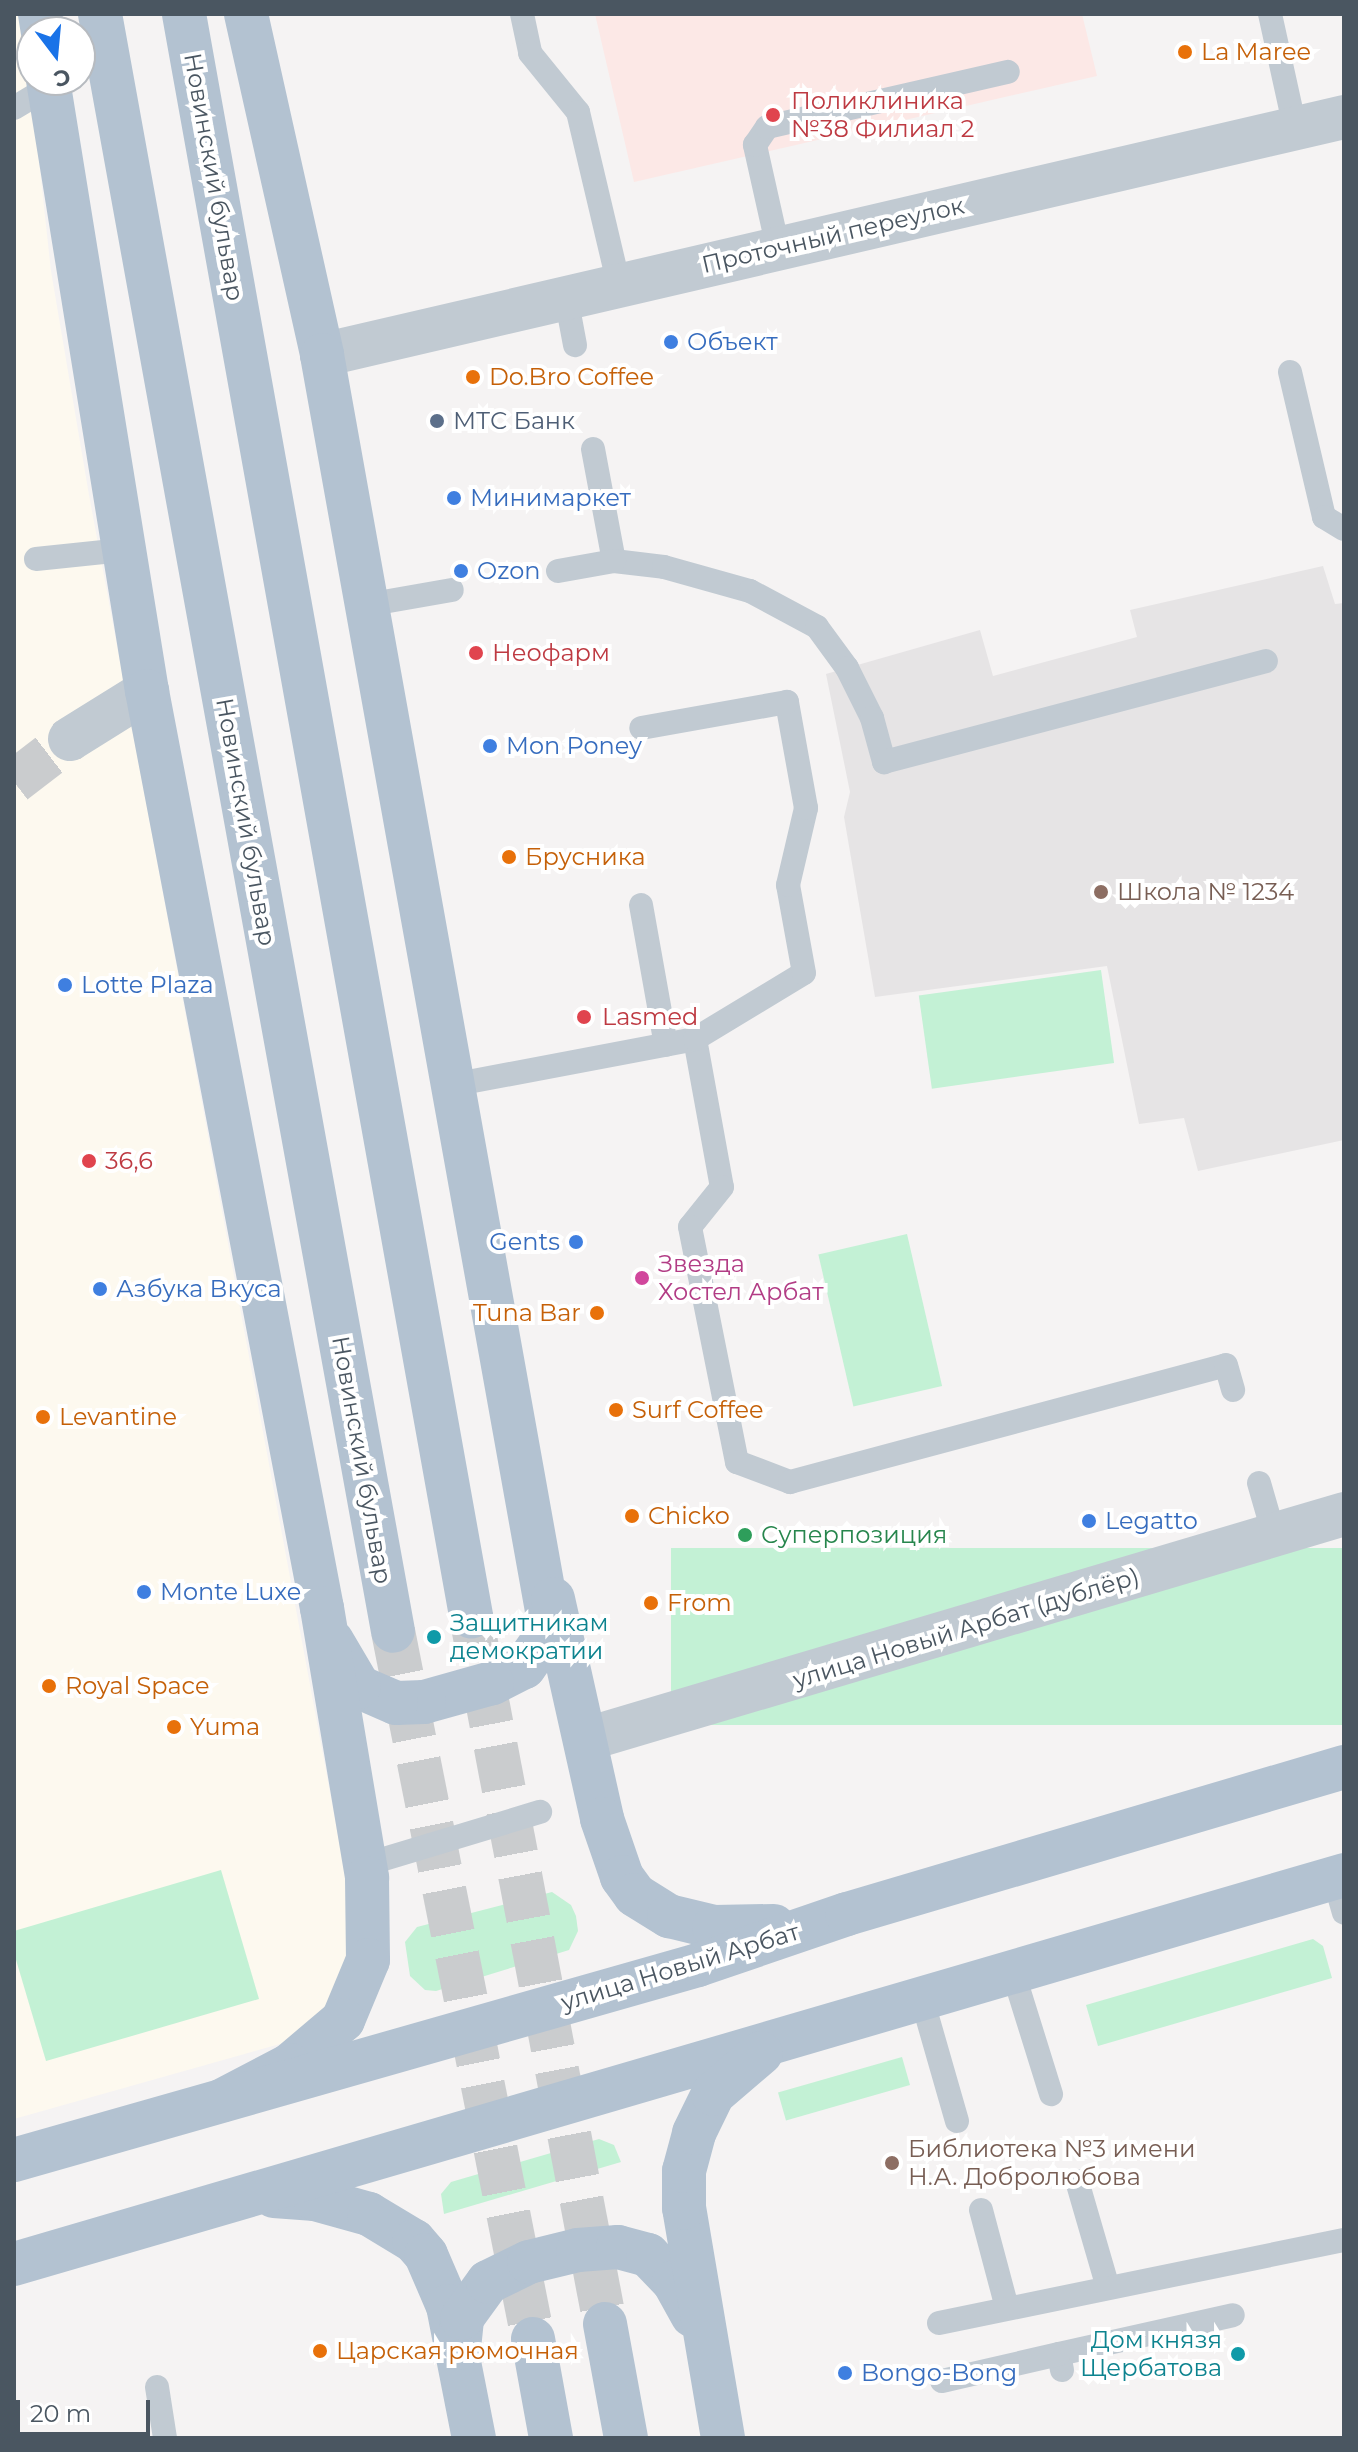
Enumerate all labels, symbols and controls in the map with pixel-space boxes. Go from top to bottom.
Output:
north arrow [16,16,96,96]
place label: La Maree [1201,38,1311,66]
marker: La Maree [1176,43,1194,61]
street label: Новинский бульвар [178,51,250,303]
text: С [51,62,74,93]
place label: Поликлиника №38 Филиал 2 [791,87,974,143]
marker: Поликлиника №38 Филиал 2 [762,104,784,126]
street label: Проточный переулок [699,191,967,279]
place label: Объект [687,328,778,356]
marker: Объект [662,333,680,351]
place label: Do.Bro Coffee [489,363,654,391]
marker: Do.Bro Coffee [464,368,482,386]
place label: МТС Банк [453,407,575,435]
marker: МТС Банк [428,412,446,430]
place label: Минимаркет [470,484,631,512]
marker: Минимаркет [445,489,463,507]
place label: Ozon [477,557,540,585]
marker: Ozon [452,562,470,580]
place label: Неофарм [492,639,610,667]
marker: Неофарм [467,644,485,662]
street label: Новинский бульвар [210,696,282,948]
place label: Mon Poney [506,732,642,760]
marker: Mon Poney [481,737,499,755]
place label: Брусника [525,843,645,871]
marker: Брусника [500,848,518,866]
place label: Школа № 1234 [1117,878,1294,906]
marker: Школа № 1234 [1092,883,1110,901]
place label: Lotte Plaza [81,971,214,999]
marker: Lotte Plaza [56,976,74,994]
place label: Lasmed [602,1003,698,1031]
marker: Lasmed [573,1006,595,1028]
place label: 36,6 [105,1147,153,1175]
marker: 36,6 [80,1152,98,1170]
place label: Gents [489,1228,560,1256]
marker: Gents [567,1233,585,1251]
place label: Звезда Хостел Арбат [658,1250,824,1306]
marker: Звезда Хостел Арбат [633,1269,651,1287]
place label: Азбука Вкуса [116,1275,281,1303]
marker: Азбука Вкуса [91,1280,109,1298]
place label: Tuna Bar [473,1299,581,1327]
marker: Tuna Bar [588,1304,606,1322]
street label: Новинский бульвар [326,1334,398,1586]
place label: Surf Coffee [632,1396,764,1424]
marker: Surf Coffee [607,1401,625,1419]
place label: Levantine [59,1403,177,1431]
marker: Levantine [34,1408,52,1426]
place label: Chicko [648,1502,730,1530]
marker: Chicko [623,1507,641,1525]
place label: Legatto [1105,1507,1198,1535]
marker: Legatto [1080,1512,1098,1530]
place label: Суперпозиция [761,1521,947,1549]
marker: Суперпозиция [736,1526,754,1544]
street label: улица Новый Арбат (дублёр) [789,1562,1143,1694]
place label: Monte Luxe [160,1578,301,1606]
marker: Monte Luxe [135,1583,153,1601]
place label: From [667,1589,732,1617]
marker: From [642,1594,660,1612]
place label: Защитникам демократии [450,1609,608,1665]
marker: Защитникам демократии [425,1628,443,1646]
place label: Royal Space [65,1672,209,1700]
marker: Royal Space [40,1677,58,1695]
place label: Yuma [190,1713,260,1741]
marker: Yuma [165,1718,183,1736]
street label: улица Новый Арбат [557,1917,803,2017]
place label: Библиотека №3 имени Н.А. Добролюбова [908,2135,1195,2191]
marker: Библиотека №3 имени Н.А. Добролюбова [883,2154,901,2172]
place label: Дом князя Щербатова [1080,2326,1222,2382]
place label: Царская рюмочная [336,2337,579,2365]
marker: Царская рюмочная [311,2342,329,2360]
marker: Дом князя Щербатова [1229,2345,1247,2363]
place label: Bongo-Bong [861,2359,1017,2387]
marker: Bongo-Bong [836,2364,854,2382]
scale bar [20,2384,154,2434]
text: 20 m [30,2399,91,2428]

